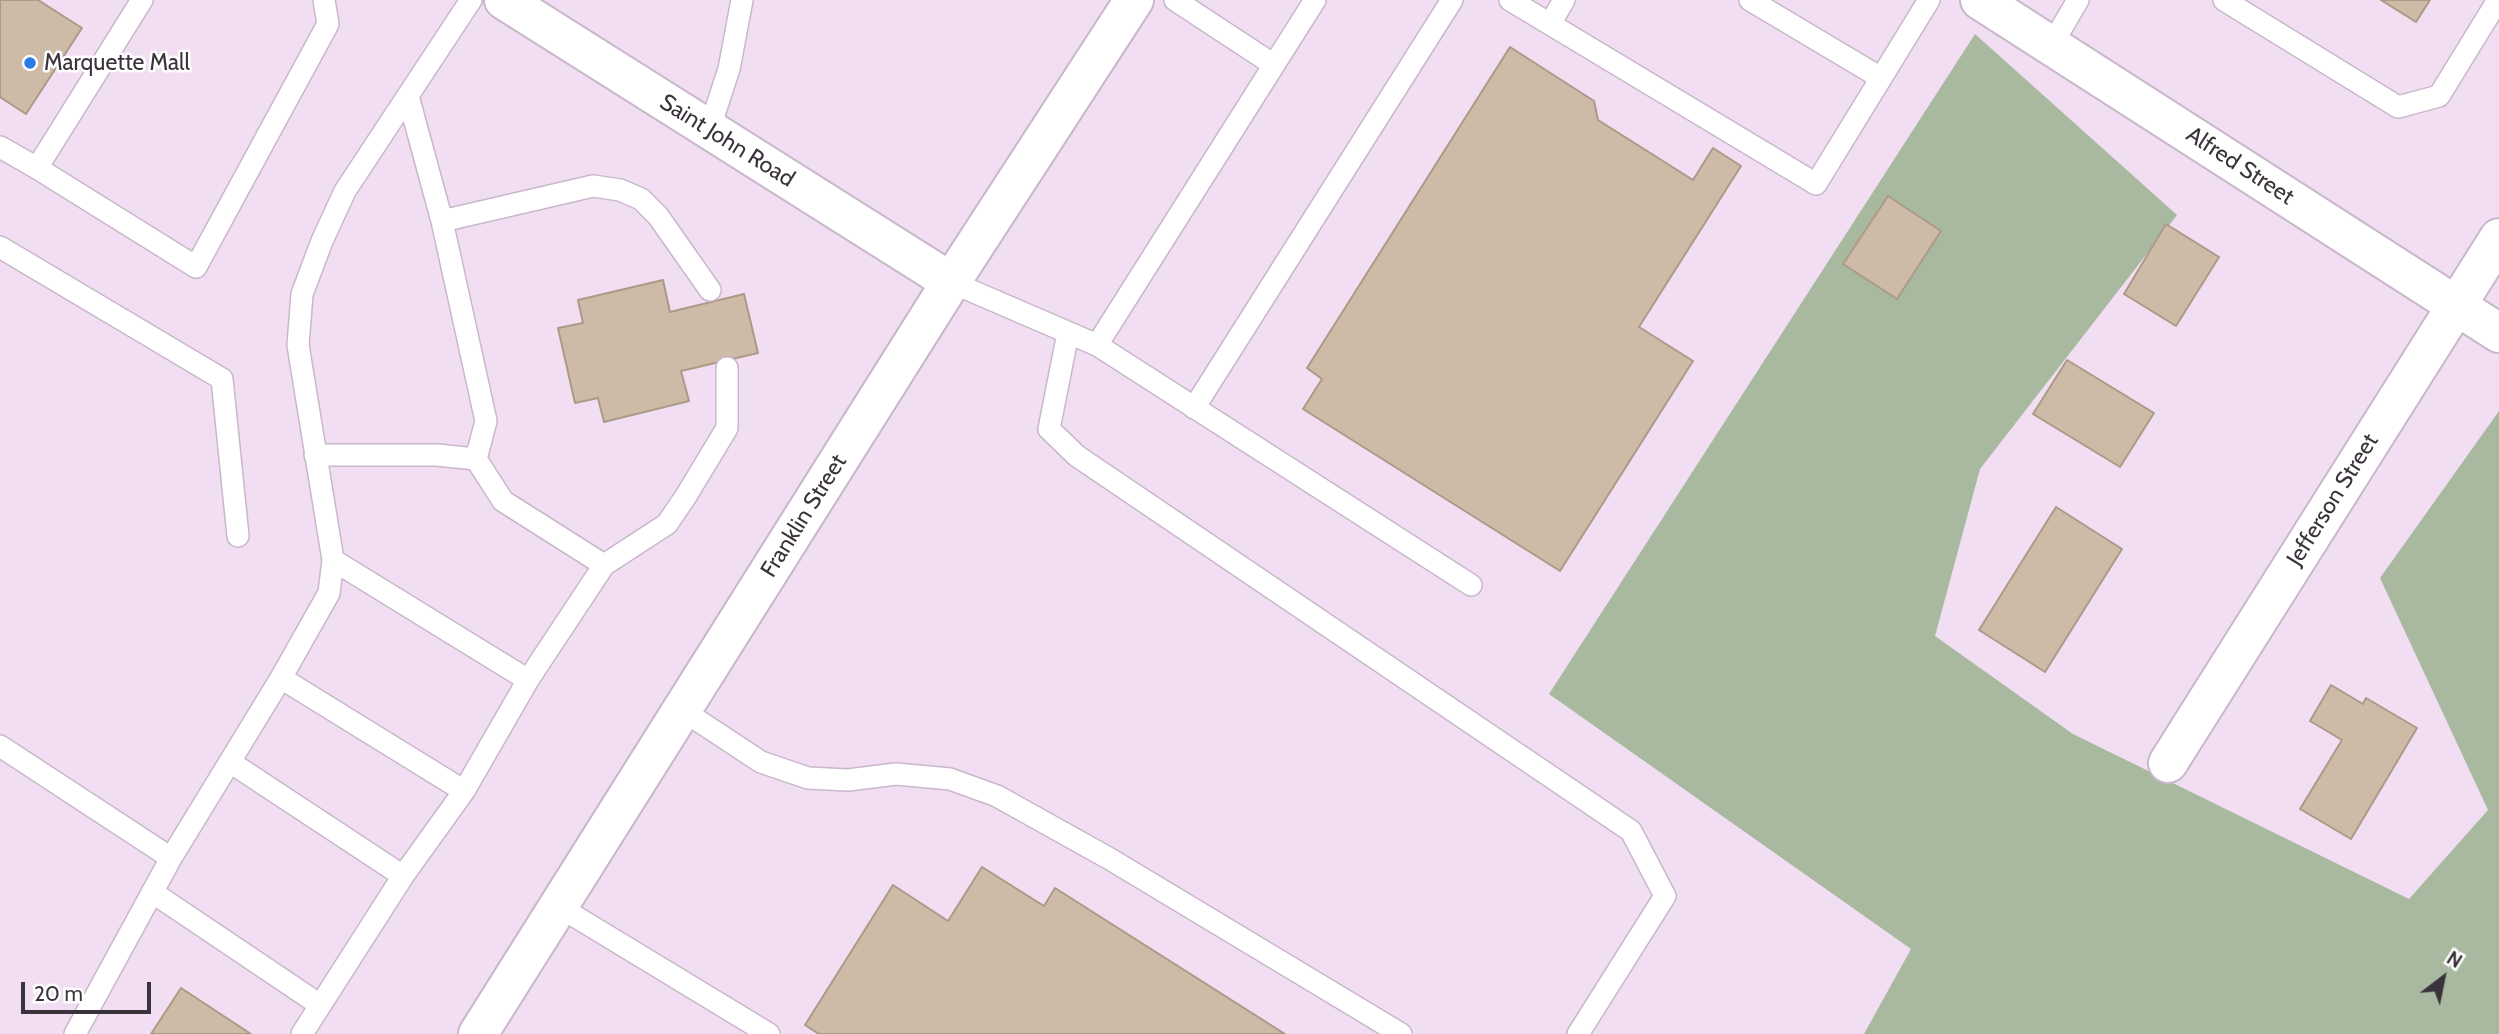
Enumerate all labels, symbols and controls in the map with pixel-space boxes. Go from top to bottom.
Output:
place label: Marquette Mall [44,49,190,77]
marker: Marquette Mall [22,55,38,71]
street label: Saint John Road [655,89,799,193]
street label: Alfred Street [2181,121,2299,211]
street label: Jefferson Street [2281,429,2385,571]
street label: Franklin Street [755,449,853,583]
north arrow [2408,943,2478,1013]
text: N [2443,946,2466,973]
scale bar [24,968,154,1012]
text: 20 m [34,981,83,1006]

